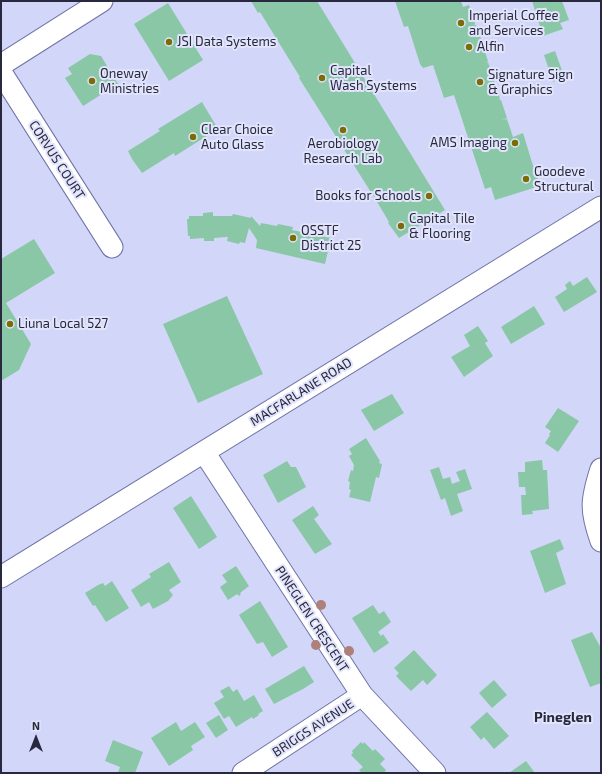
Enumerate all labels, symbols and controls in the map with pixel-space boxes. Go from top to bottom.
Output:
place label: Imperial Coffee and Services [469,8,559,39]
marker: Imperial Coffee and Services [456,18,466,28]
place label: JSI Data Systems [177,34,276,50]
marker: JSI Data Systems [164,37,174,47]
place label: Alfin [477,39,504,55]
marker: Alfin [464,42,474,52]
place label: Capital Wash Systems [330,63,417,94]
place label: Oneway Ministries [100,66,159,97]
place label: Signature Sign & Graphics [488,67,573,98]
marker: Capital Wash Systems [317,73,327,83]
marker: Oneway Ministries [87,76,97,86]
marker: Signature Sign & Graphics [475,77,485,87]
street label: CORVUS COURT [26,118,88,202]
place label: Clear Choice Auto Glass [201,122,273,153]
marker: Aerobiology Research Lab [338,125,348,135]
marker: Clear Choice Auto Glass [188,132,198,142]
place label: AMS Imaging [430,135,507,151]
place label: Aerobiology Research Lab [304,136,382,167]
marker: AMS Imaging [510,138,520,148]
place label: Goodeve Structural [534,164,594,195]
marker: Goodeve Structural [521,174,531,184]
place label: Books for Schools [315,188,421,204]
marker: Books for Schools [424,191,434,201]
place label: Capital Tile & Flooring [409,211,475,242]
marker: Capital Tile & Flooring [396,221,406,231]
place label: OSSTF District 25 [301,223,361,254]
marker: OSSTF District 25 [288,233,298,243]
place label: Liuna Local 527 [18,316,108,332]
marker: Liuna Local 527 [5,319,15,329]
street label: MACFARLANE ROAD [247,354,355,430]
street label: PINEGLEN CRESCENT [272,563,352,675]
street label: BRIGGS AVENUE [269,696,357,760]
district label: Pineglen [534,709,592,725]
north arrow [16,718,56,758]
text: N [32,719,40,732]

